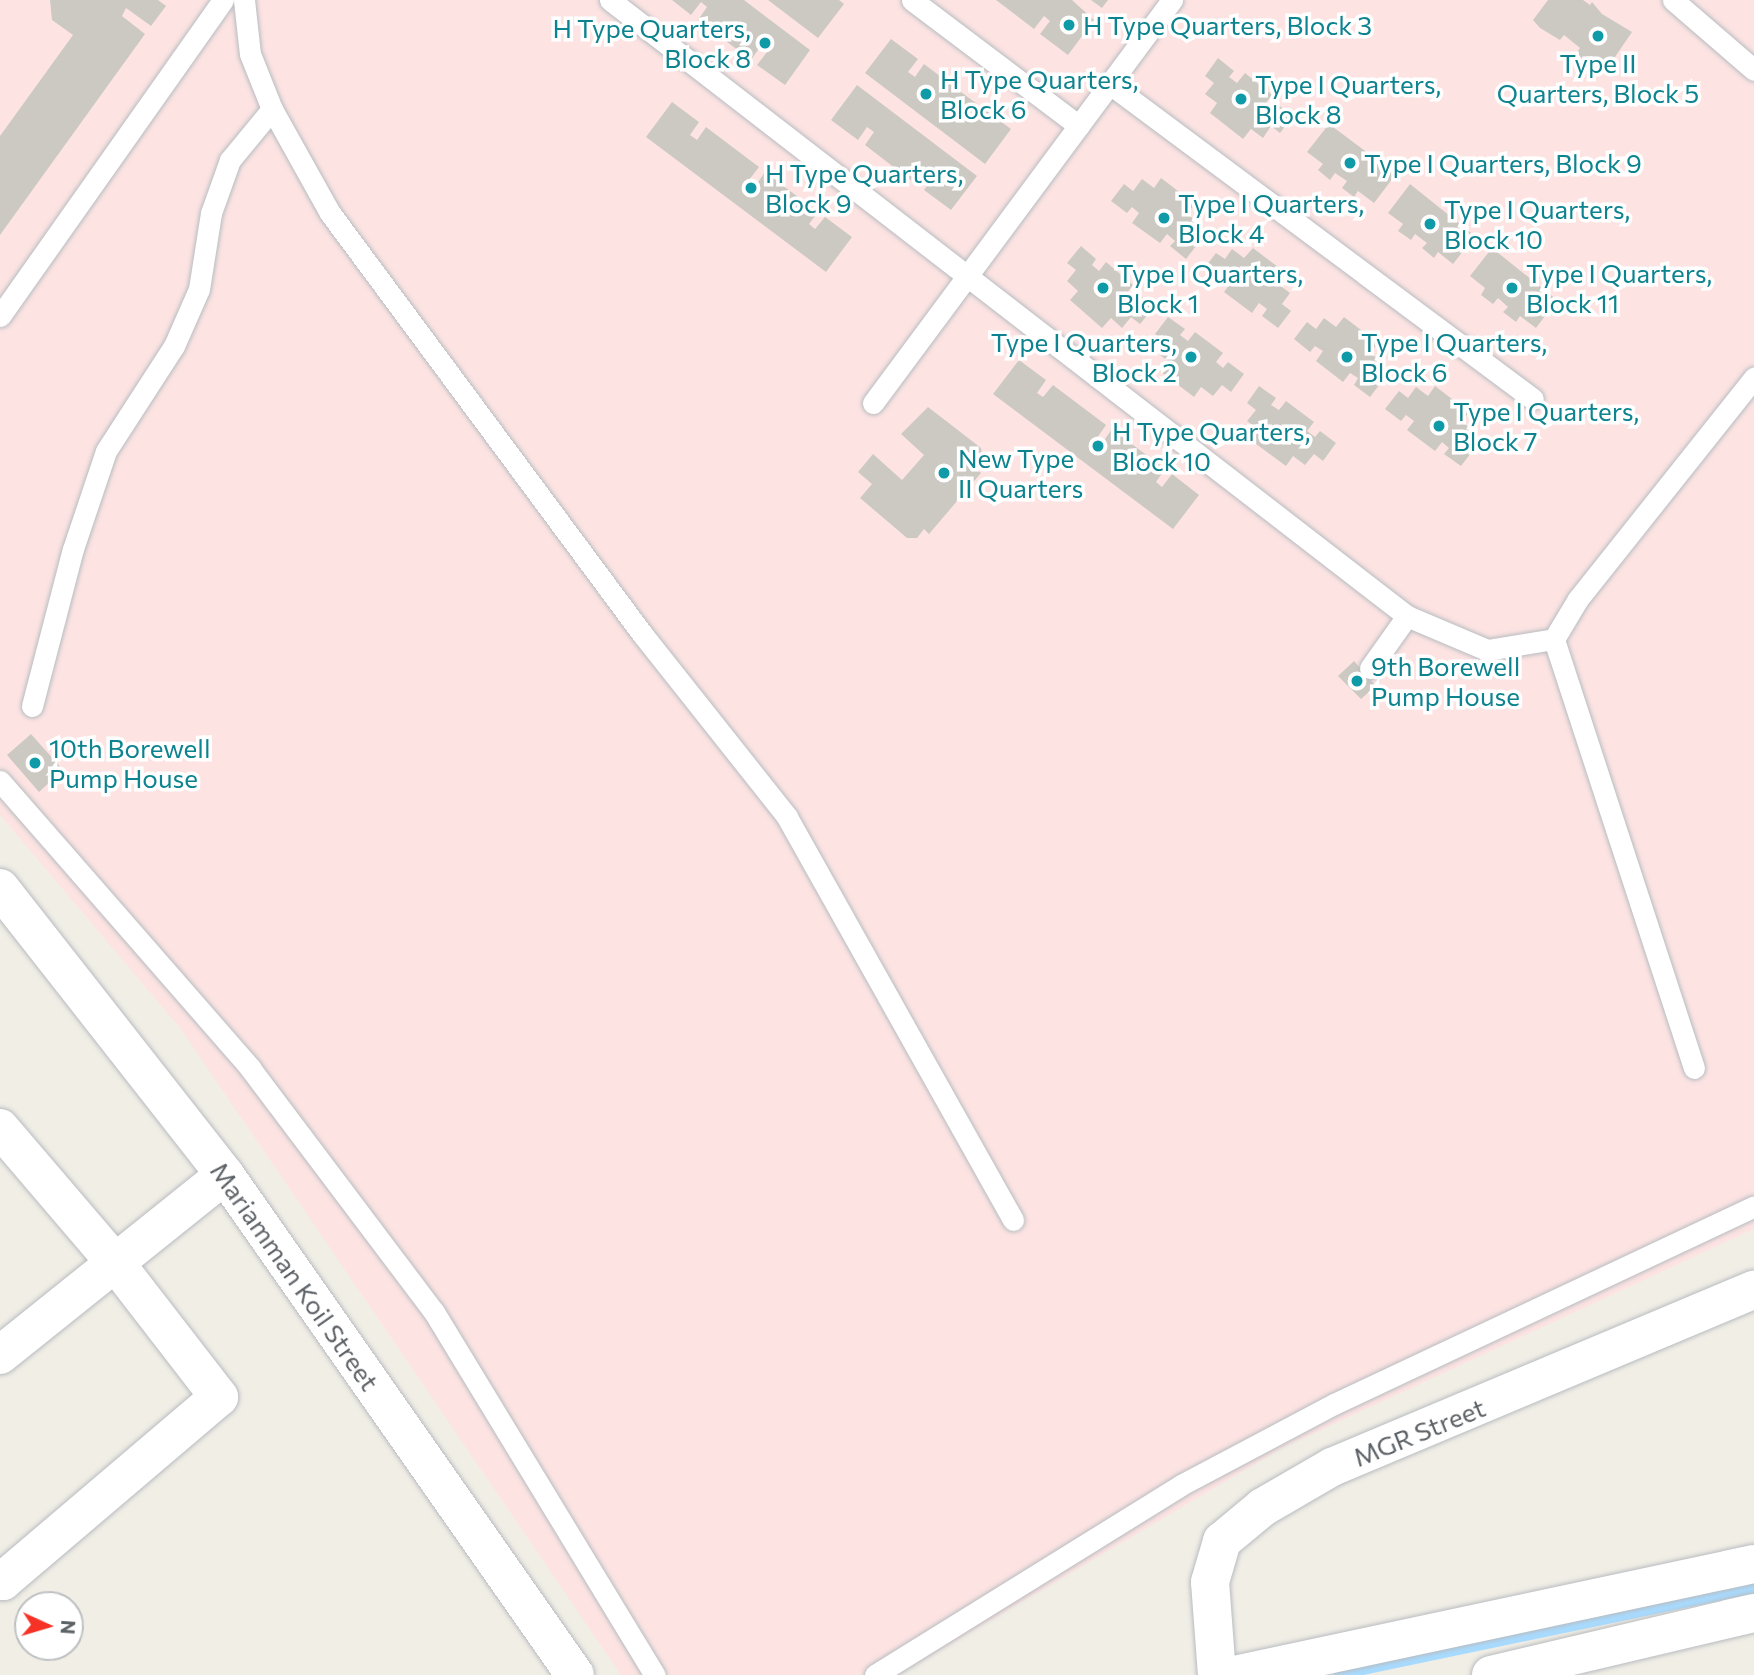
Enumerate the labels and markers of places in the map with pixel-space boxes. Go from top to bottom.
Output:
place label: H Type Quarters, Block 3 [1083,9,1372,41]
place label: H Type Quarters, Block 8 [553,12,751,74]
marker: H Type Quarters, Block 3 [1061,17,1077,33]
marker: Type II Quarters, Block 5 [1590,28,1606,44]
marker: H Type Quarters, Block 8 [757,35,773,51]
place label: Type II Quarters, Block 5 [1497,47,1699,108]
place label: H Type Quarters, Block 6 [940,63,1138,124]
place label: Type I Quarters, Block 8 [1255,68,1441,130]
marker: H Type Quarters, Block 6 [918,86,934,102]
marker: Type I Quarters, Block 8 [1233,91,1249,107]
place label: Type I Quarters, Block 9 [1364,147,1642,179]
marker: Type I Quarters, Block 9 [1342,155,1358,171]
place label: H Type Quarters, Block 9 [765,157,963,218]
marker: H Type Quarters, Block 9 [743,180,759,196]
place label: Type I Quarters, Block 4 [1178,187,1364,248]
place label: Type I Quarters, Block 10 [1444,193,1630,255]
marker: Type I Quarters, Block 4 [1156,210,1172,226]
marker: Type I Quarters, Block 10 [1422,216,1438,232]
place label: Type I Quarters, Block 1 [1117,257,1303,318]
place label: Type I Quarters, Block 11 [1526,257,1712,318]
marker: Type I Quarters, Block 1 [1095,280,1111,296]
marker: Type I Quarters, Block 11 [1504,280,1520,296]
place label: Type I Quarters, Block 2 [991,326,1177,388]
place label: Type I Quarters, Block 6 [1361,326,1547,388]
marker: Type I Quarters, Block 2 [1183,349,1199,365]
marker: Type I Quarters, Block 6 [1339,349,1355,365]
place label: Type I Quarters, Block 7 [1453,395,1639,457]
place label: H Type Quarters, Block 10 [1112,415,1310,476]
marker: Type I Quarters, Block 7 [1431,418,1447,434]
marker: H Type Quarters, Block 10 [1090,438,1106,454]
place label: New Type II Quarters [958,442,1083,504]
marker: New Type II Quarters [936,465,952,481]
place label: 9th Borewell Pump House [1371,650,1520,712]
marker: 9th Borewell Pump House [1349,673,1365,689]
place label: 10th Borewell Pump House [49,732,211,794]
marker: 10th Borewell Pump House [27,755,43,771]

